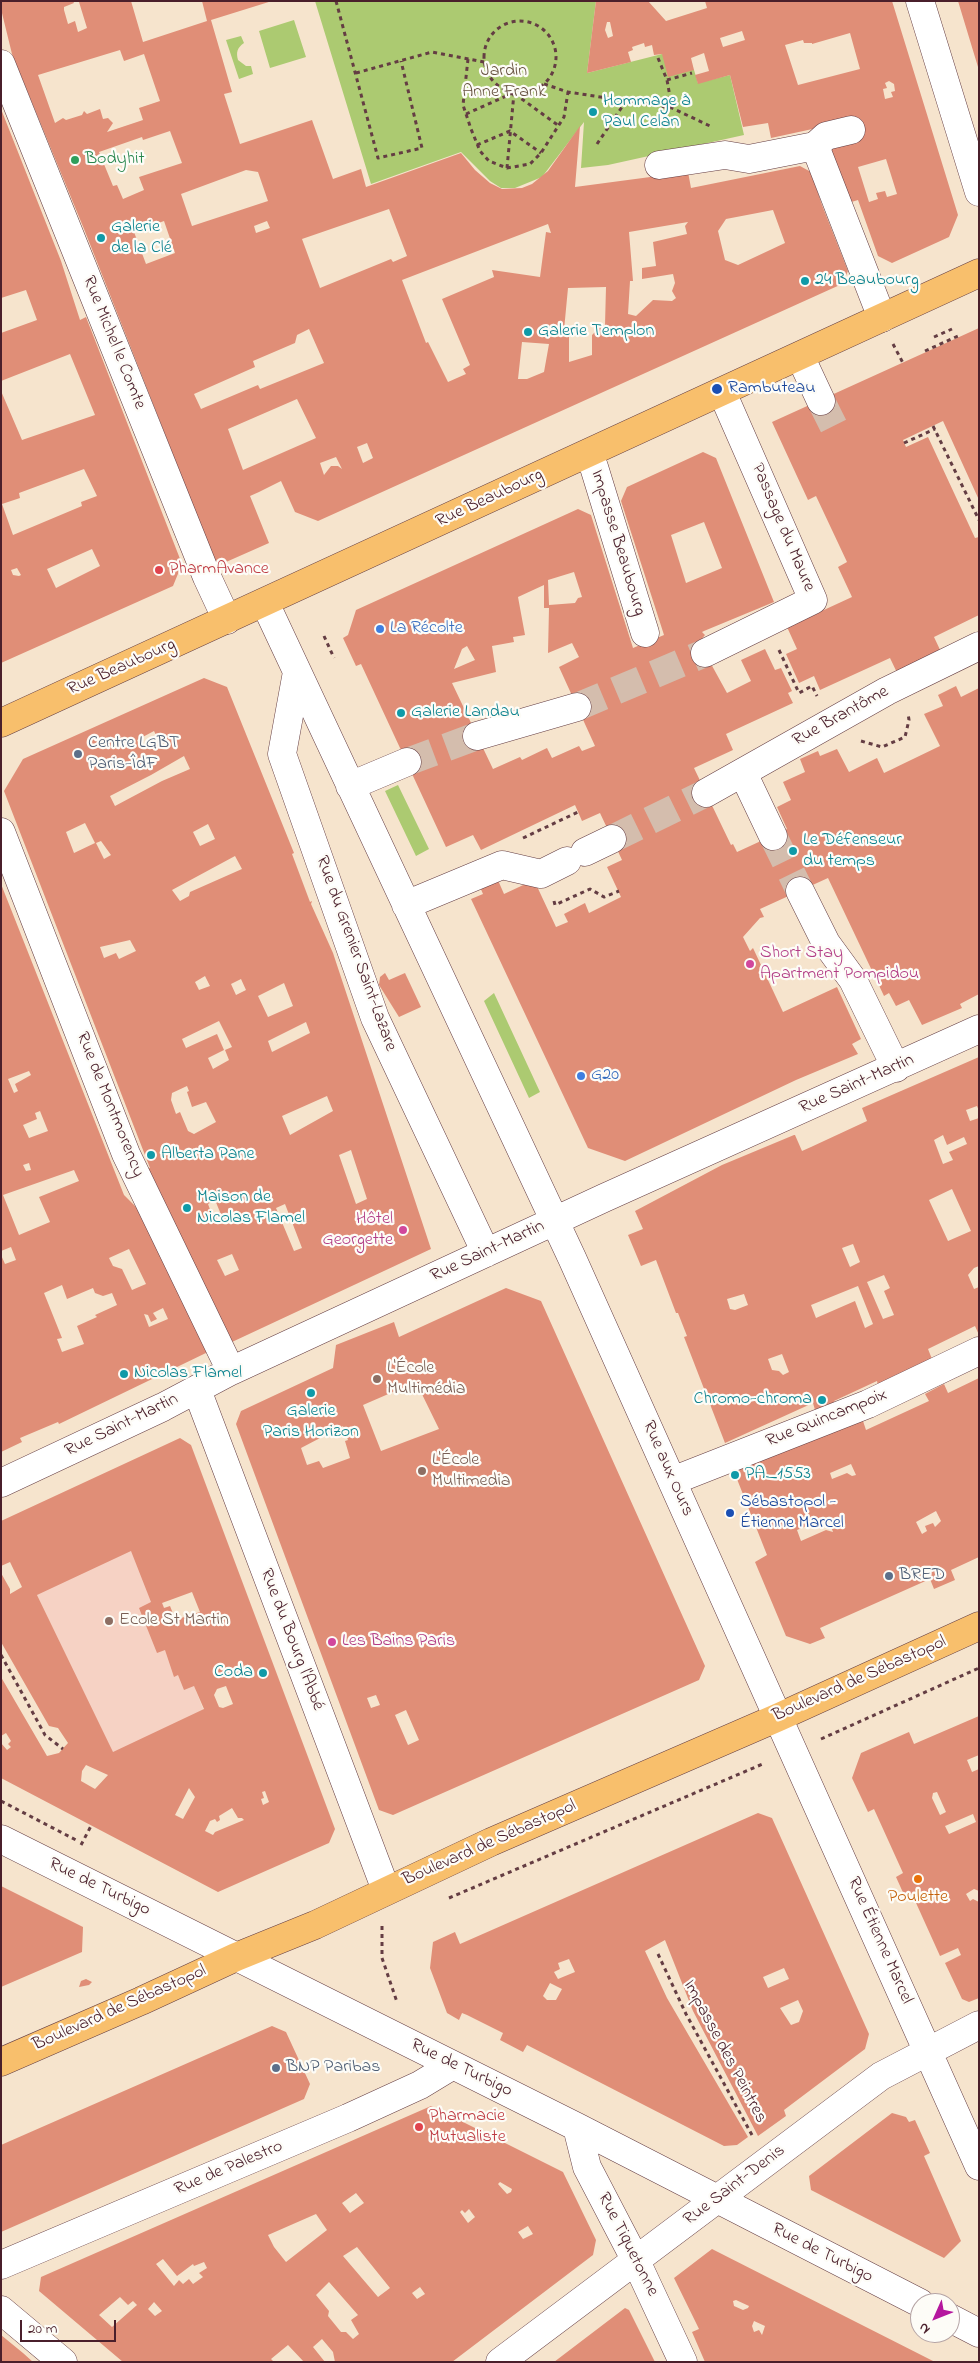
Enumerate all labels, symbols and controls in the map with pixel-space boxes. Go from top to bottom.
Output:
park label: Jardin Anne Frank [462,61,546,104]
place label: Hommage à Paul Celan [603,91,690,134]
marker: Hommage à Paul Celan [587,106,599,118]
place label: Bodyhit [85,149,144,171]
marker: Bodyhit [69,154,81,166]
place label: Galerie de la Clé [111,217,172,260]
marker: Galerie de la Clé [95,232,107,244]
place label: 24 Beaubourg [815,270,919,292]
street label: Rue Michel le Comte [76,273,150,413]
marker: 24 Beaubourg [799,275,811,287]
place label: Galerie Templon [538,321,654,343]
marker: Galerie Templon [522,326,534,338]
place label: Rambuteau [728,378,815,400]
marker: Rambuteau [710,382,724,396]
street label: Passage du Maure [745,461,819,595]
street label: Rue Beaubourg [433,465,547,533]
street label: Impasse Beaubourg [585,467,649,619]
place label: PharmAvance [169,559,269,581]
marker: PharmAvance [153,564,165,576]
place label: La Récolte [390,618,463,640]
marker: La Récolte [374,623,386,635]
street label: Rue Beaubourg [65,635,179,701]
street label: Rue Brantôme [789,682,893,752]
place label: Galerie Landau [411,702,520,724]
marker: Galerie Landau [395,707,407,719]
place label: Centre LGBT Paris-ÎdF [88,733,179,776]
marker: Centre LGBT Paris-ÎdF [72,748,84,760]
place label: Le Défenseur du temps [803,830,902,872]
marker: Le Défenseur du temps [787,845,799,857]
street label: Rue du Grenier Saint-Lazare [310,853,400,1055]
place label: Short Stay Apartment Pompidou [760,943,919,986]
marker: Short Stay Apartment Pompidou [744,958,756,970]
street label: Rue de Montmorency [70,1029,148,1181]
street label: Rue Saint-Martin [796,1050,918,1120]
place label: G20 [591,1065,619,1087]
marker: G20 [575,1070,587,1082]
place label: Alberta Pane [161,1144,255,1166]
marker: Alberta Pane [145,1149,157,1161]
place label: Maison de Nicolas Flamel [197,1187,305,1230]
marker: Maison de Nicolas Flamel [181,1202,193,1214]
place label: Hôtel Georgette [322,1209,393,1252]
street label: Rue Saint-Martin [428,1216,548,1288]
marker: Hôtel Georgette [397,1224,409,1236]
place label: L'École Multimédia [387,1358,466,1400]
place label: Nicolas Flamel [134,1363,242,1385]
marker: Nicolas Flamel [118,1368,130,1380]
marker: L'École Multimédia [371,1373,383,1385]
street label: Rue Quincampoix [763,1385,891,1453]
marker: Galerie Paris Horizon [305,1387,317,1399]
street label: Rue Saint-Martin [62,1389,182,1463]
place label: Chromo-chroma [693,1389,812,1411]
marker: Chromo-chroma [816,1394,828,1406]
place label: Galerie Paris Horizon [263,1401,359,1444]
street label: Rue aux Ours [636,1418,698,1520]
place label: L'École Multimedia [432,1450,511,1492]
place label: PA_1553 [745,1464,811,1486]
marker: L'École Multimedia [416,1465,428,1477]
marker: PA_1553 [729,1469,741,1481]
place label: Sébastopol - Étienne Marcel [740,1492,844,1535]
marker: Sébastopol - Étienne Marcel [724,1507,736,1519]
place label: BRED [899,1565,945,1587]
street label: Rue du Bourg l'Abbé [254,1566,328,1714]
marker: BRED [883,1570,895,1582]
place label: Ecole St Martin [119,1610,229,1632]
marker: Ecole St Martin [103,1615,115,1627]
place label: Les Bains Paris [342,1631,455,1653]
street label: Boulevard de Sébastopol [770,1632,950,1728]
marker: Les Bains Paris [326,1636,338,1648]
place label: Coda [214,1662,253,1684]
marker: Coda [257,1667,269,1679]
street label: Boulevard de Sébastopol [400,1796,580,1892]
street label: Rue de Turbigo [45,1854,153,1922]
marker: Poulette [912,1873,924,1885]
street label: Rue Étienne Marcel [841,1874,917,2008]
place label: Poulette [888,1887,948,1909]
street label: Boulevard de Sébastopol [30,1961,210,2057]
street label: Impasse des Peintres [677,1977,771,2127]
street label: Rue de Turbigo [407,2035,515,2103]
place label: BNP Paribas [286,2057,380,2079]
marker: BNP Paribas [270,2062,282,2074]
place label: Pharmacie Mutualiste [429,2106,506,2148]
marker: Pharmacie Mutualiste [413,2121,425,2133]
street label: Rue de Palestro [172,2136,286,2202]
street label: Rue Saint-Denis [680,2141,790,2231]
street label: Rue Tiquetonne [592,2190,662,2300]
street label: Rue de Turbigo [768,2219,876,2289]
north arrow [910,2293,960,2343]
scale bar [22,2310,119,2342]
text: N [914,2317,935,2339]
text: 20 m [28,2318,57,2340]

